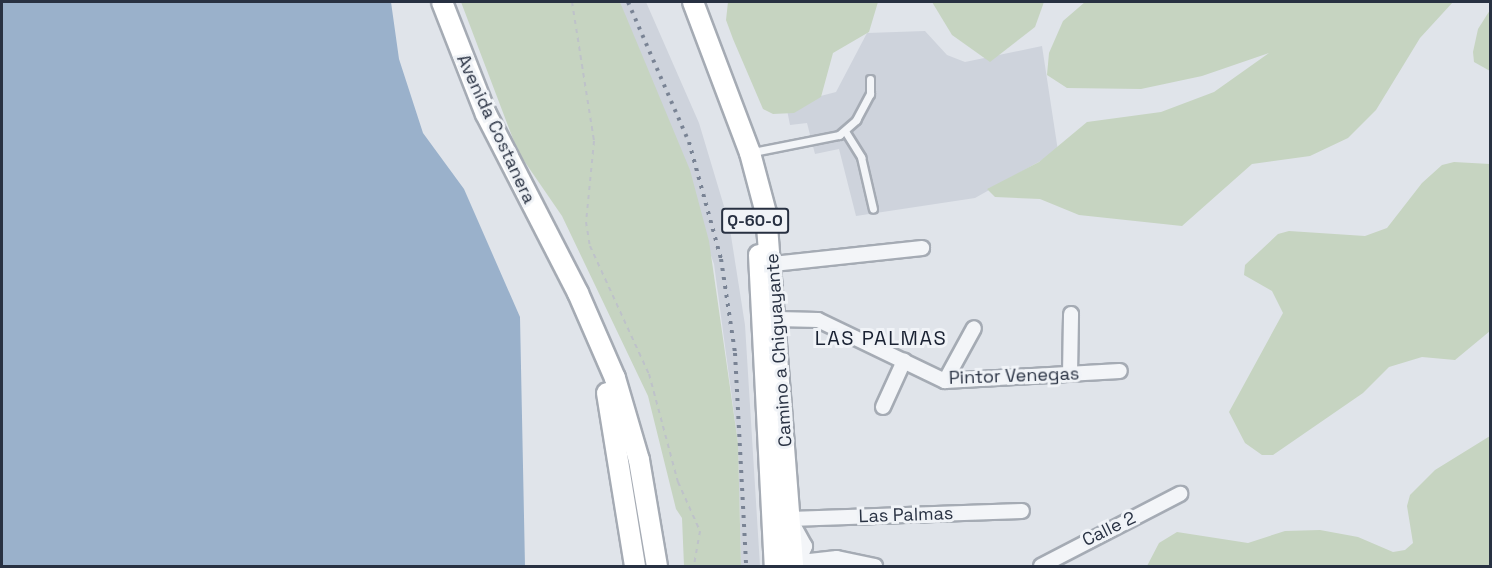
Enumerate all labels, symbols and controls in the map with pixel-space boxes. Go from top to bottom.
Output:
street label: Avenida Costanera [452,51,540,207]
road number: Q-60-O [720,208,789,234]
street label: Camino a Chiguayante [761,252,797,448]
district label: LAS PALMAS [815,326,947,350]
street label: Pintor Venegas [948,363,1080,389]
street label: Las Palmas [858,503,954,527]
street label: Calle 2 [1079,507,1139,551]

